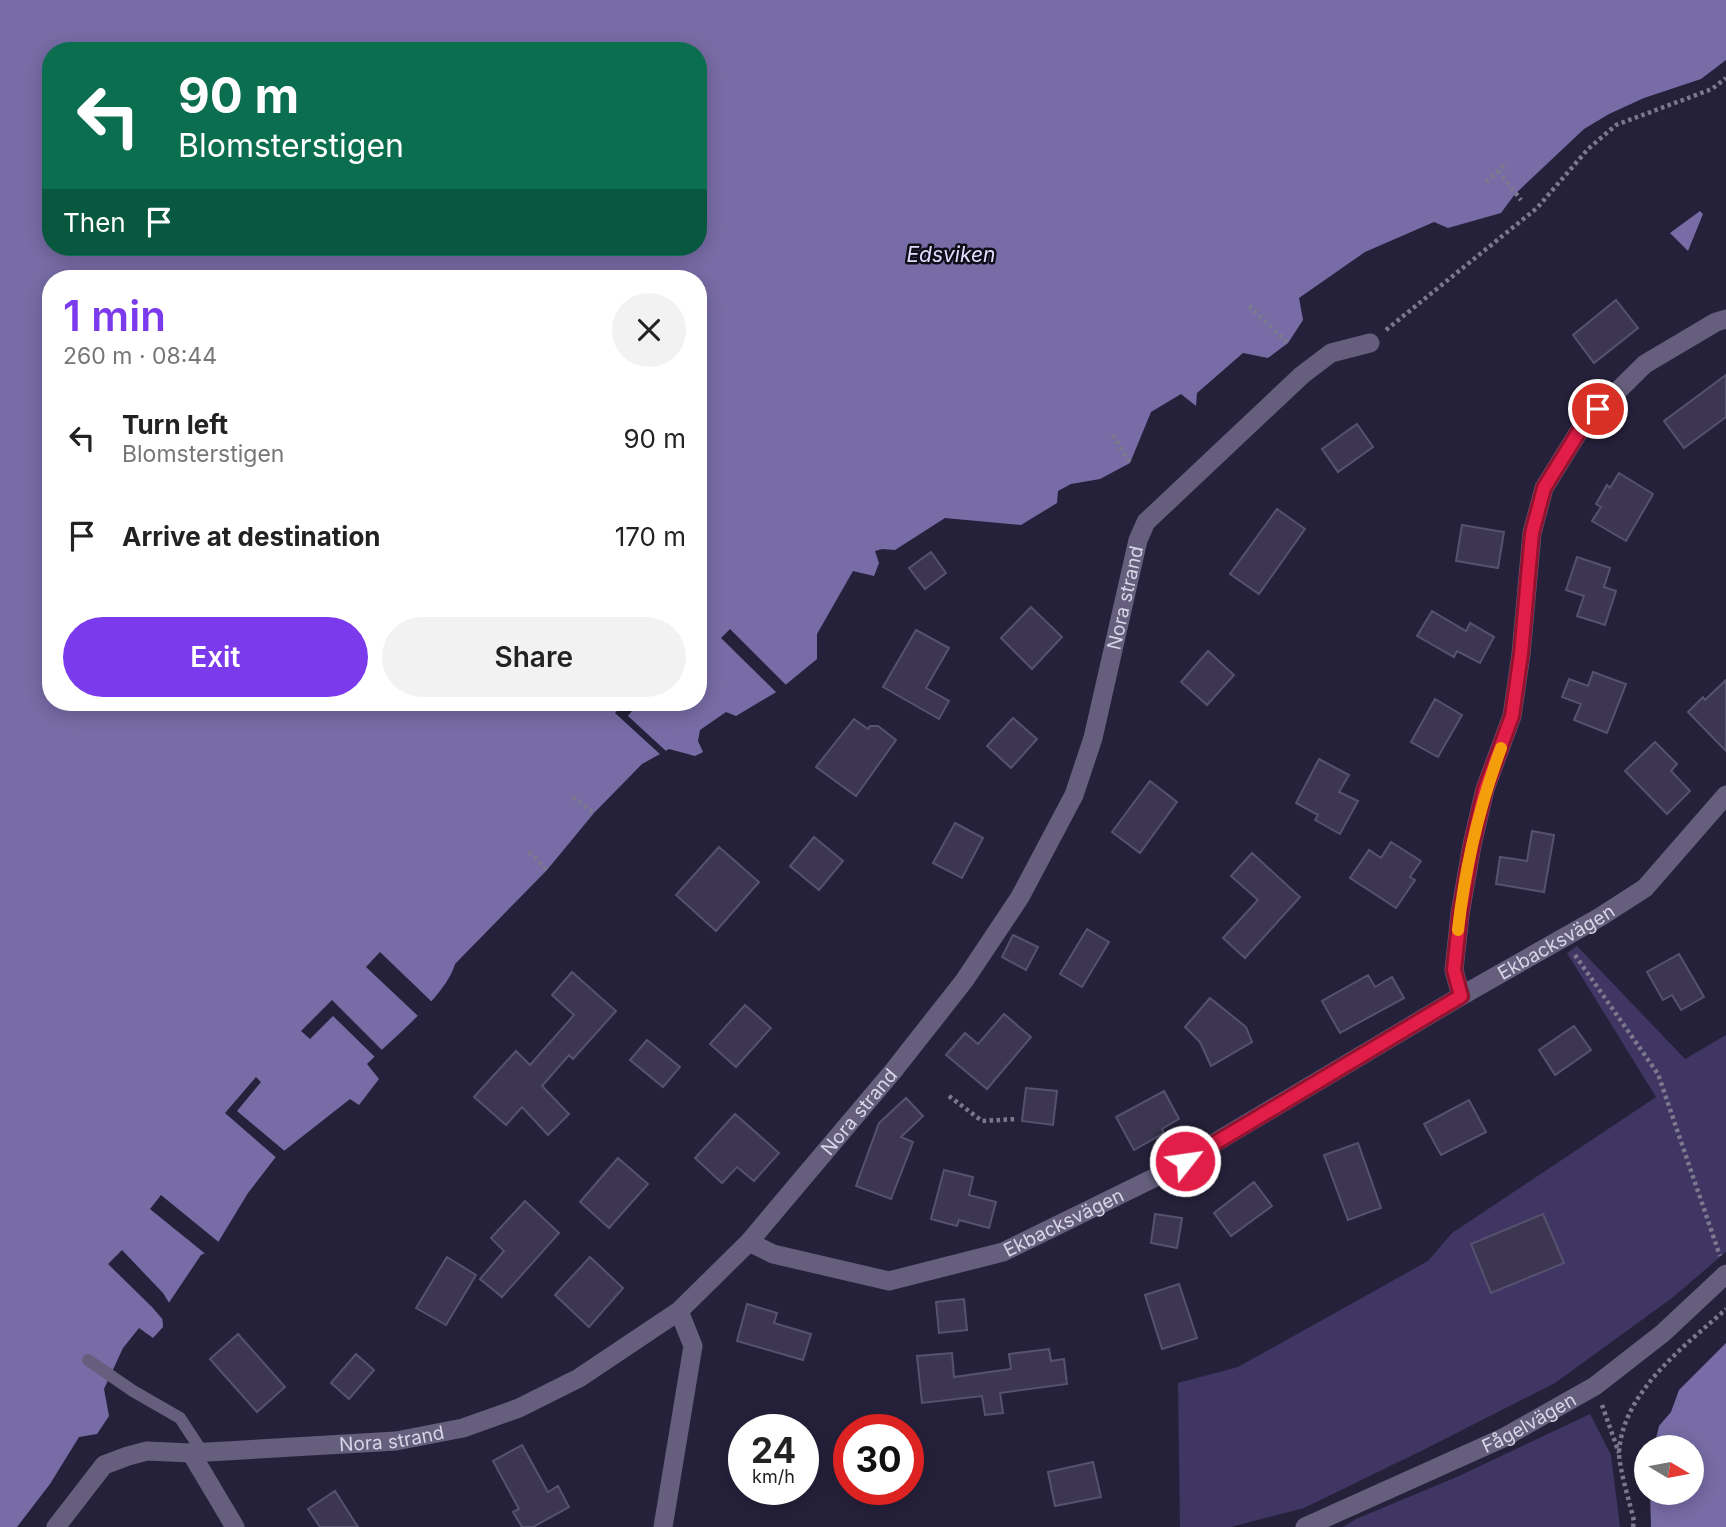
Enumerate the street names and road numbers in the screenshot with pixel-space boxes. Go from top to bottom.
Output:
street label: Nora strand [1102,544,1148,652]
street label: Ekbacksvägen [1494,900,1619,985]
street label: Nora strand [816,1064,902,1160]
street label: Ekbacksvägen [1000,1184,1128,1262]
street label: Fågelvägen [1478,1388,1580,1458]
street label: Nora strand [338,1421,446,1456]

